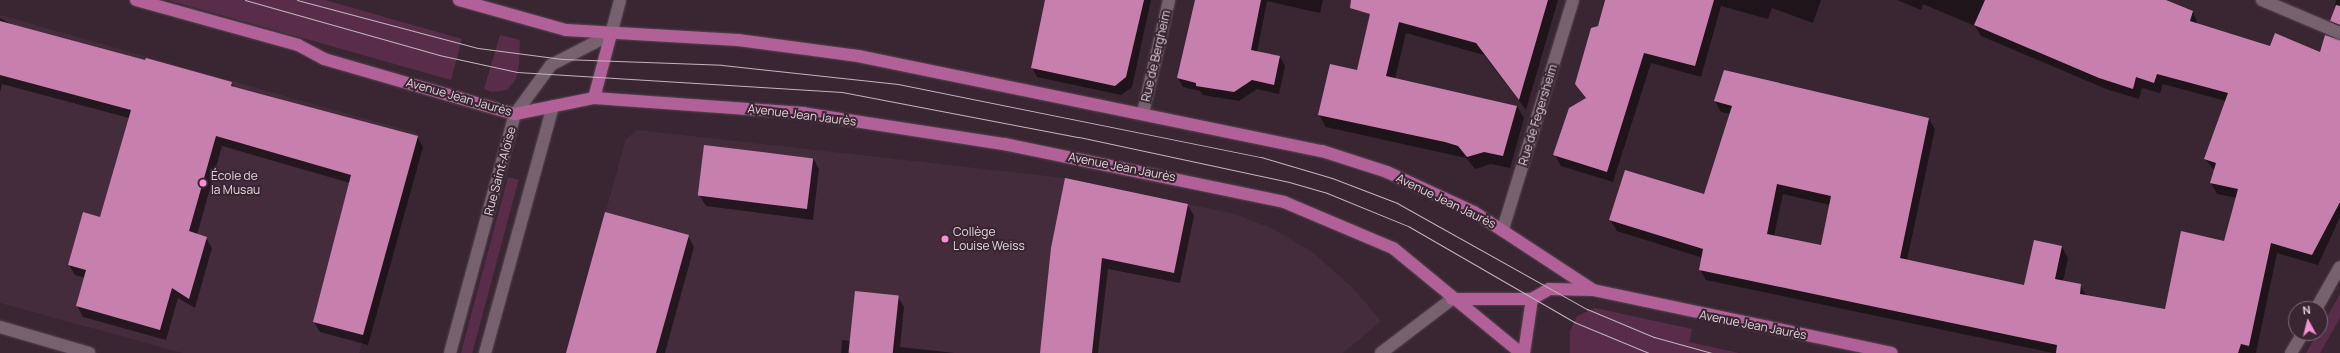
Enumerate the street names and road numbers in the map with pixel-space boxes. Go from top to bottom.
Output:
street label: Rue de Bergheim [1138,9,1174,103]
street label: Rue de Fegersheim [1516,63,1560,167]
street label: Avenue Jean Jaurès [405,75,513,119]
street label: Avenue Jean Jaurès [747,101,857,129]
street label: Rue Saint-Aloïse [481,125,519,217]
street label: Avenue Jean Jaurès [1067,150,1177,184]
street label: Avenue Jean Jaurès [1394,171,1498,231]
street label: Avenue Jean Jaurès [1698,308,1808,342]

